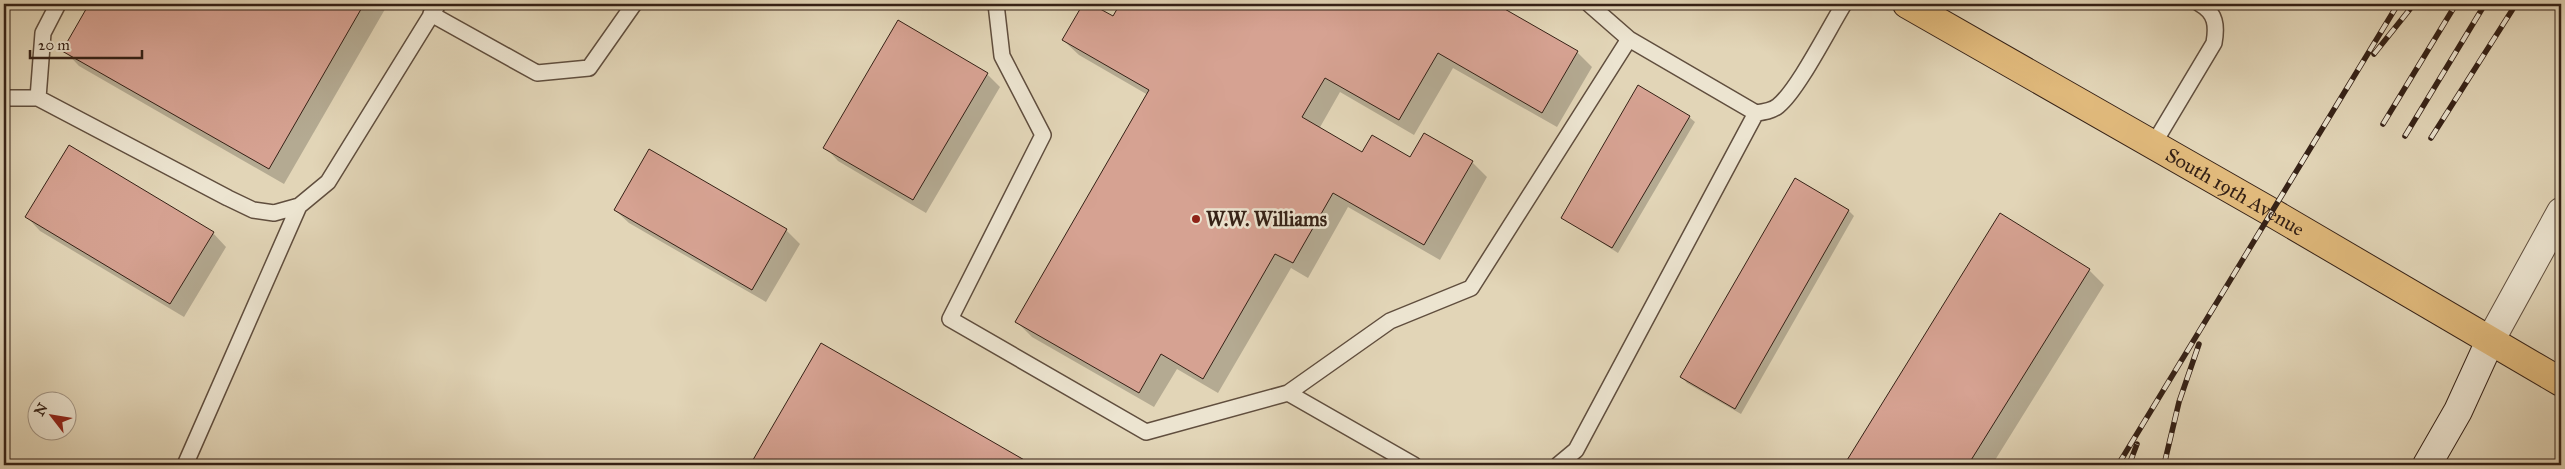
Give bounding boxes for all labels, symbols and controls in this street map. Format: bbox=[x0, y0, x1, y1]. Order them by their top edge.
scale bar bbox=[30, 28, 142, 60]
text: 20 m bbox=[38, 36, 70, 54]
street label: South 19th Avenue bbox=[2161, 142, 2309, 241]
place label: W.W. Williams bbox=[1206, 207, 1328, 231]
marker: W.W. Williams bbox=[1190, 213, 1202, 225]
north arrow bbox=[28, 392, 78, 442]
text: N bbox=[31, 400, 52, 419]

